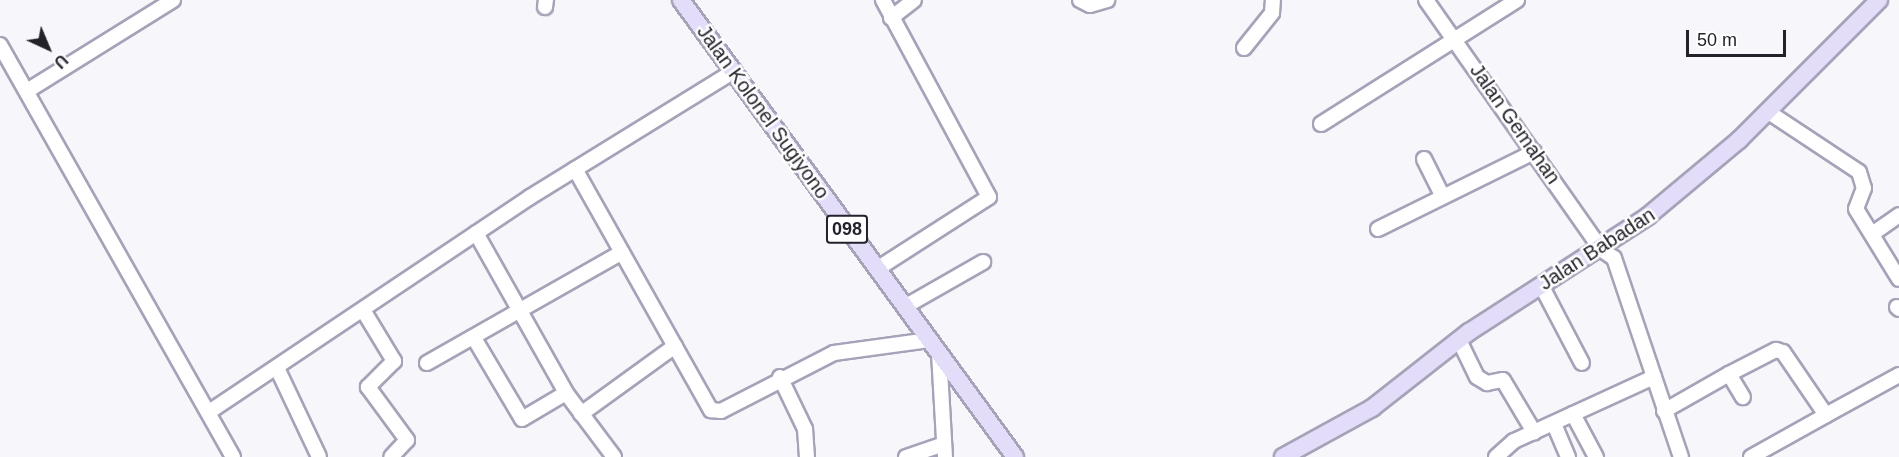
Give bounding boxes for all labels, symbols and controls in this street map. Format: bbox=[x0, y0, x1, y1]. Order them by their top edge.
north arrow bbox=[18, 18, 78, 78]
scale bar bbox=[1689, 18, 1790, 56]
street label: Jalan Kolonel Sugiyono bbox=[692, 20, 834, 204]
text: 50 m bbox=[1697, 30, 1737, 50]
text: U bbox=[51, 51, 71, 71]
street label: Jalan Gemahan bbox=[1465, 59, 1565, 189]
street label: Jalan Babadan bbox=[1535, 203, 1659, 295]
road number: 098 bbox=[824, 214, 870, 244]

